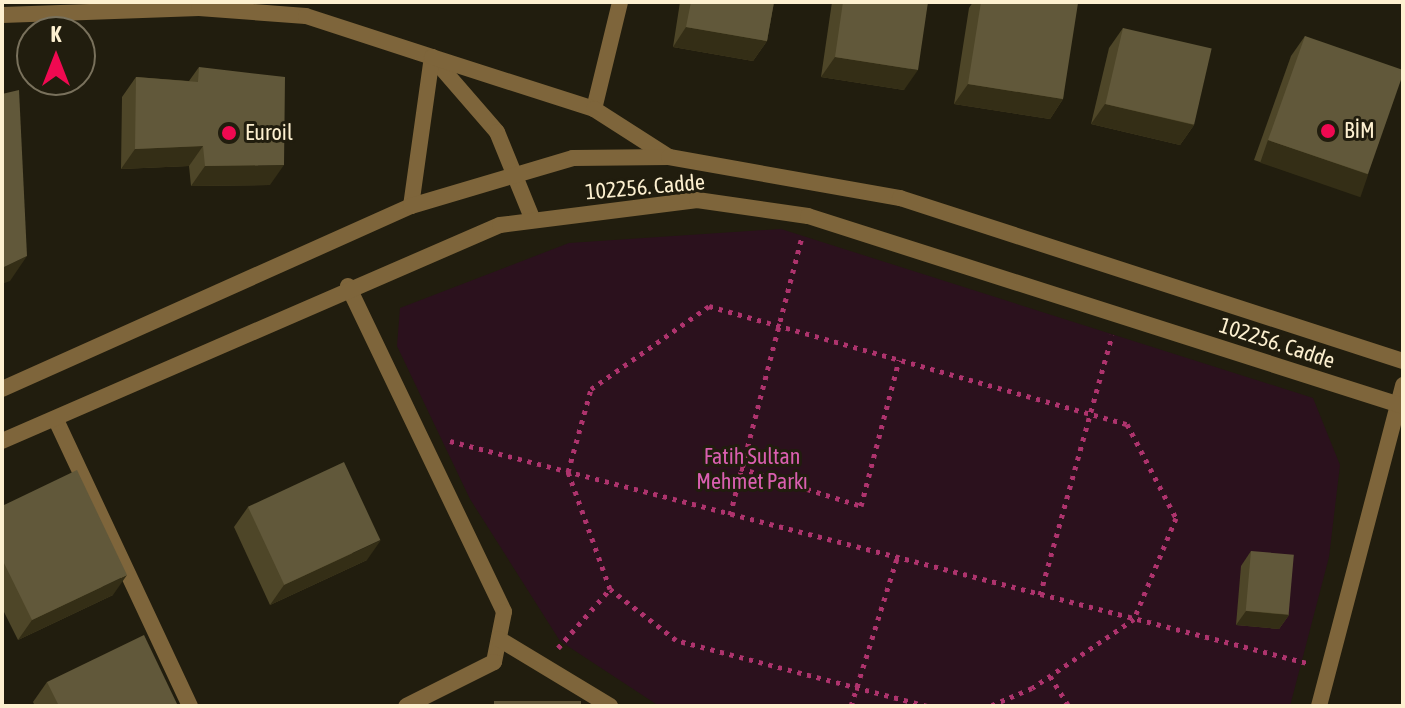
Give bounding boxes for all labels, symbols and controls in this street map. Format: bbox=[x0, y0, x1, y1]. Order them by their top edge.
north arrow bbox=[16, 16, 96, 96]
text: K bbox=[51, 21, 61, 47]
place label: BİM bbox=[1344, 118, 1375, 144]
place label: Euroil bbox=[245, 120, 293, 146]
marker: BİM bbox=[1319, 122, 1337, 140]
marker: Euroil bbox=[220, 124, 238, 142]
street label: 102256. Cadde bbox=[584, 169, 706, 205]
street label: 102256. Cadde bbox=[1216, 312, 1338, 374]
park label: Fatih Sultan Mehmet Parkı bbox=[696, 443, 808, 494]

